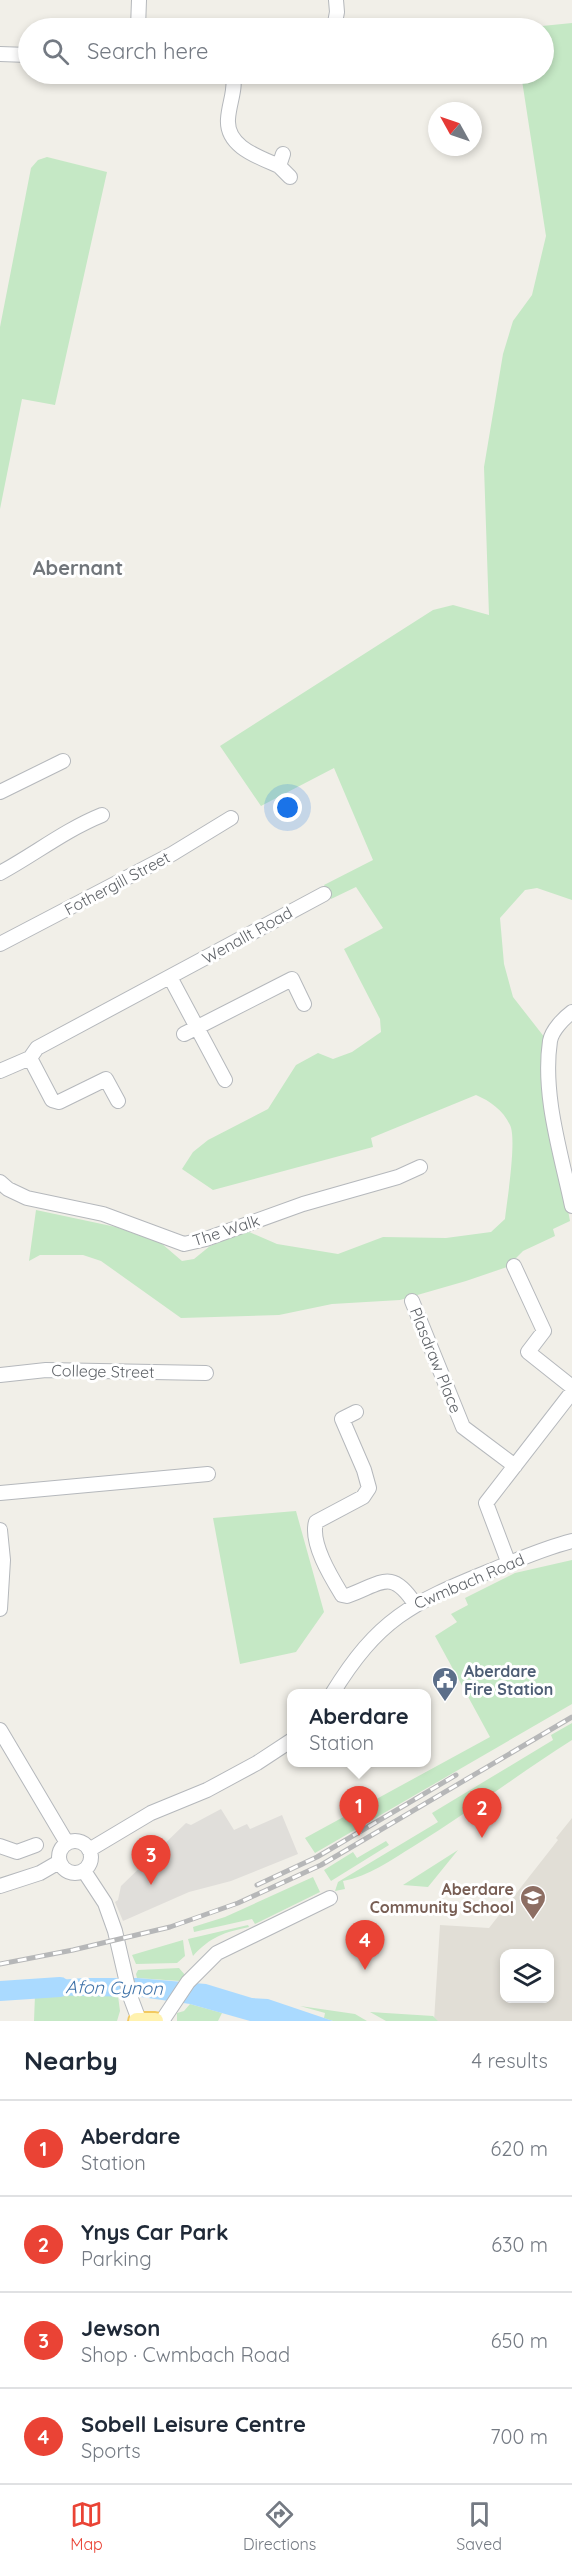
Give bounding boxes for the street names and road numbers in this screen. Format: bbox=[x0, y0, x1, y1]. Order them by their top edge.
street label: Fothergill Street bbox=[61, 847, 173, 919]
street label: Wenallt Road bbox=[198, 902, 296, 968]
street label: The Walk bbox=[190, 1210, 262, 1250]
street label: Plasdraw Place bbox=[406, 1304, 466, 1416]
street label: College Street bbox=[51, 1360, 155, 1382]
street label: Cwmbach Road bbox=[411, 1549, 527, 1613]

